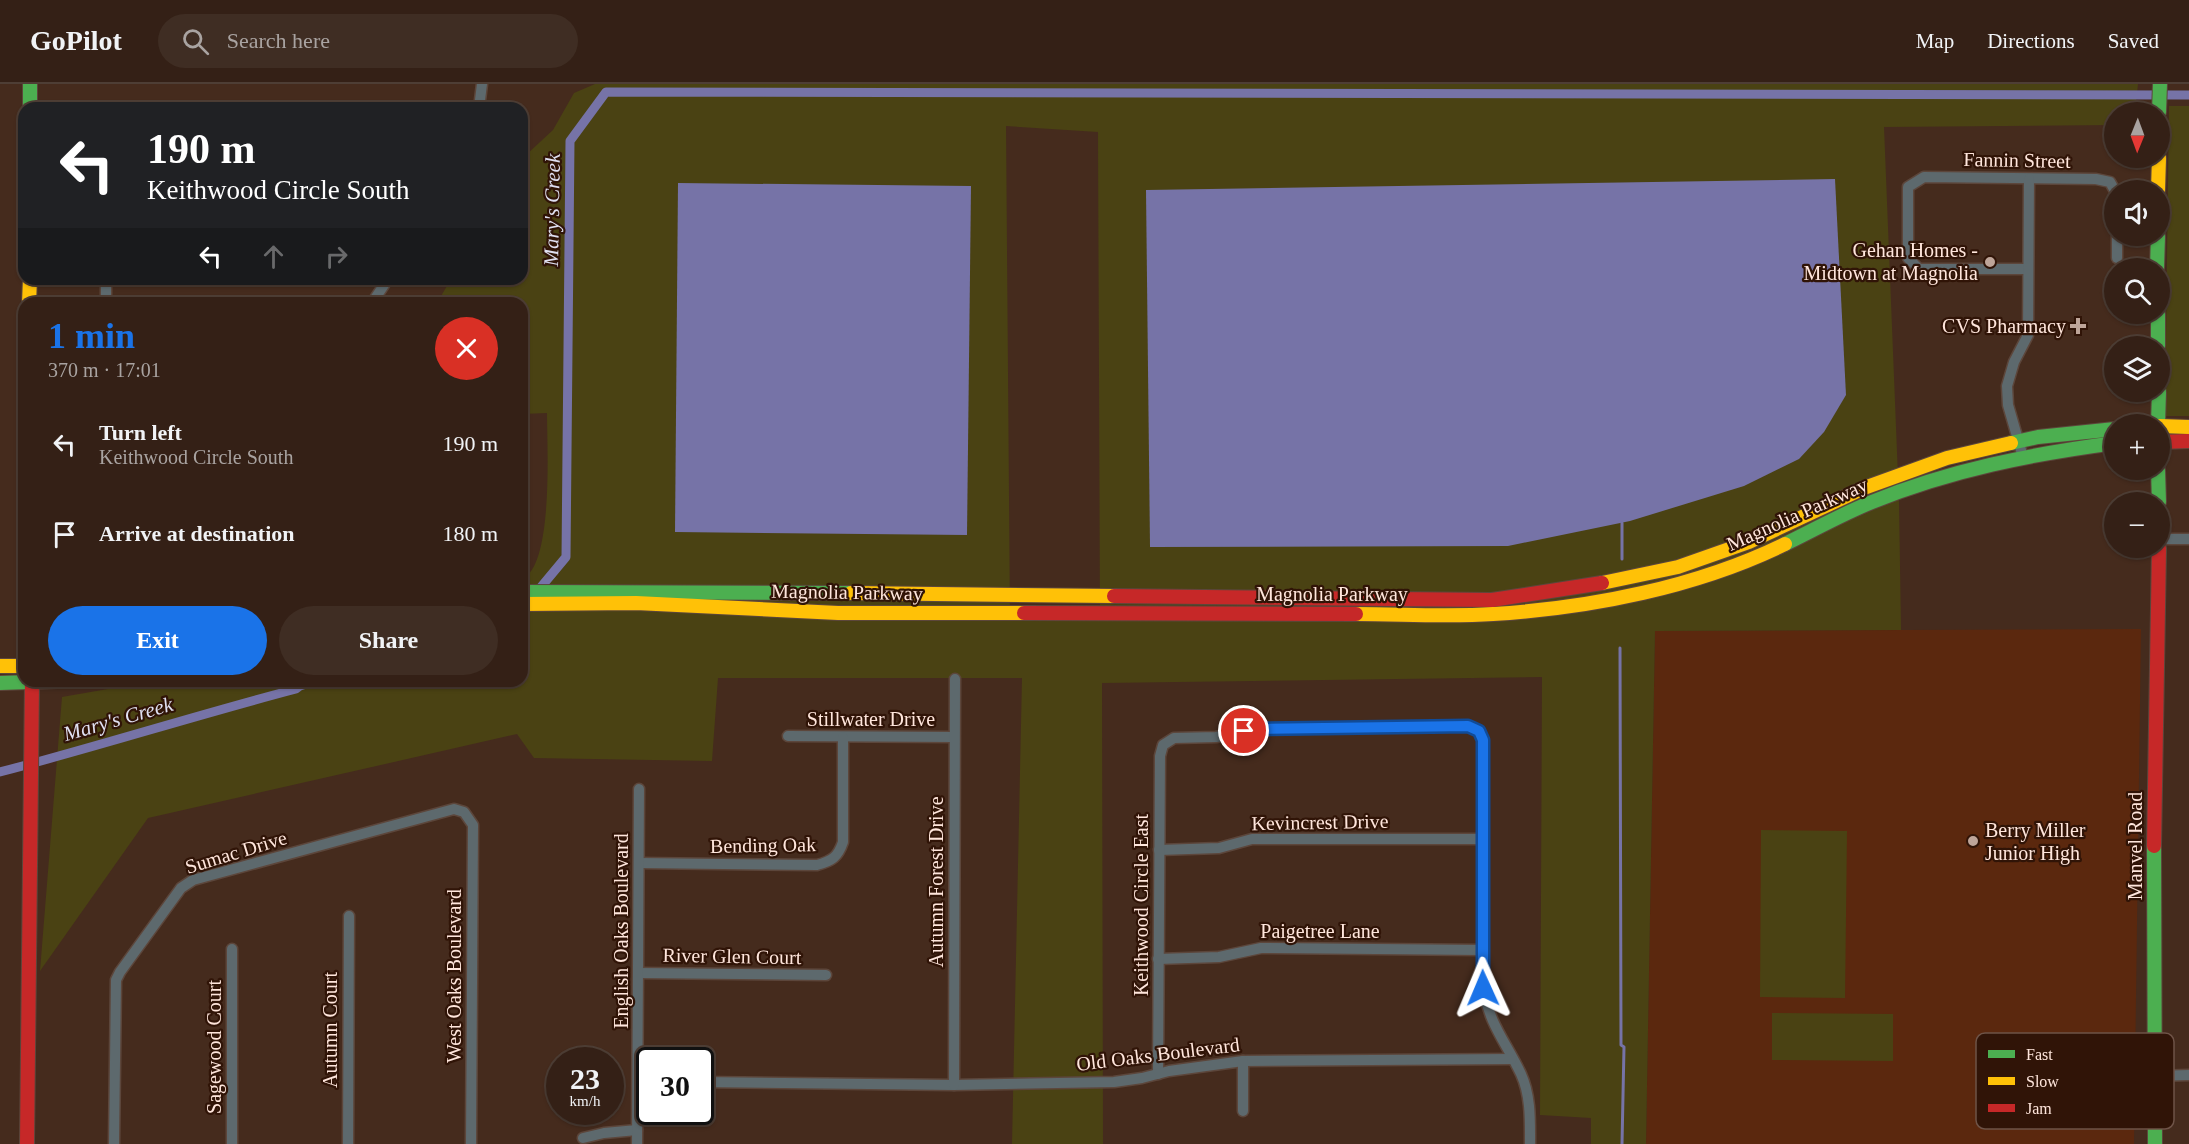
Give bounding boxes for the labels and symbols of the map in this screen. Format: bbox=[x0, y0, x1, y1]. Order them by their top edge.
north arrow bbox=[2104, 102, 2170, 168]
street label: Fannin Street bbox=[1963, 148, 2071, 172]
water label: Mary's Creek bbox=[539, 153, 565, 268]
place label: Gehan Homes - Midtown at Magnolia bbox=[1804, 239, 1978, 285]
marker: Gehan Homes - Midtown at Magnolia bbox=[1983, 255, 1997, 269]
place label: CVS Pharmacy bbox=[1942, 315, 2066, 338]
marker: CVS Pharmacy bbox=[2071, 319, 2085, 333]
street label: Magnolia Parkway bbox=[1723, 473, 1871, 556]
street label: Magnolia Parkway bbox=[771, 580, 923, 605]
street label: Magnolia Parkway bbox=[1256, 583, 1408, 606]
water label: Mary's Creek bbox=[60, 692, 176, 746]
pin bbox=[1218, 705, 1269, 756]
street label: Stillwater Drive bbox=[807, 708, 935, 730]
street label: Manvel Road bbox=[2124, 792, 2146, 900]
street label: Autumn Forest Drive bbox=[925, 796, 947, 968]
street label: Kevincrest Drive bbox=[1251, 810, 1389, 834]
street label: Keithwood Circle East bbox=[1130, 813, 1152, 996]
place label: Berry Miller Junior High bbox=[1985, 819, 2086, 865]
street label: Sumac Drive bbox=[183, 826, 290, 878]
street label: English Oaks Boulevard bbox=[610, 833, 633, 1029]
street label: Bending Oak bbox=[710, 833, 816, 858]
marker: Berry Miller Junior High bbox=[1966, 834, 1980, 848]
street label: West Oaks Boulevard bbox=[443, 889, 465, 1063]
street label: Paigetree Lane bbox=[1260, 920, 1380, 943]
street label: River Glen Court bbox=[662, 944, 802, 968]
position arrow bbox=[1451, 956, 1515, 1020]
street label: Autumn Court bbox=[319, 972, 341, 1088]
street label: Sagewood Court bbox=[203, 980, 226, 1114]
street label: Old Oaks Boulevard bbox=[1075, 1033, 1241, 1075]
legend bbox=[1976, 1033, 2174, 1129]
text: Fast bbox=[2026, 1046, 2053, 1063]
speed limit sign: 30 bbox=[636, 1047, 714, 1125]
text: Slow bbox=[2026, 1073, 2059, 1090]
text: Jam bbox=[2026, 1100, 2052, 1117]

